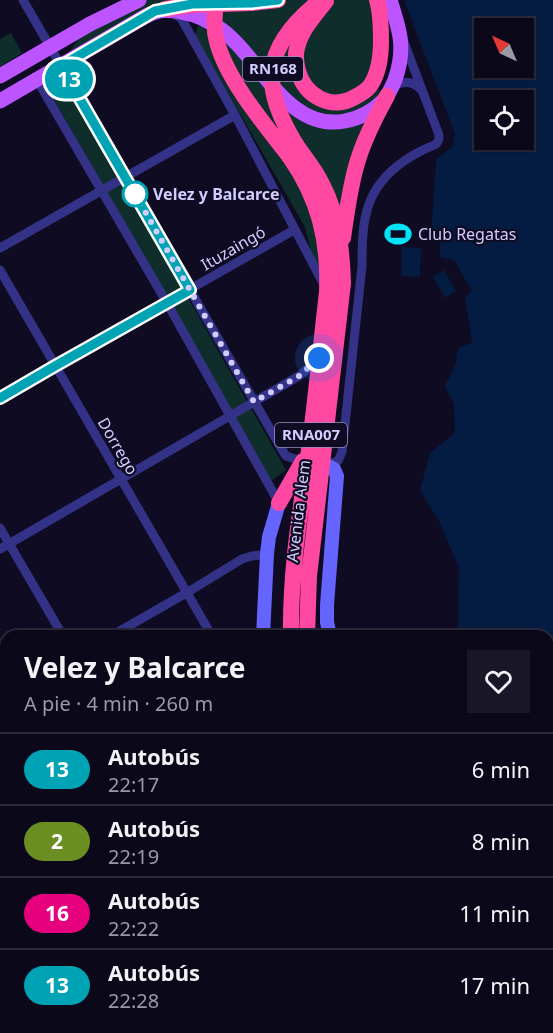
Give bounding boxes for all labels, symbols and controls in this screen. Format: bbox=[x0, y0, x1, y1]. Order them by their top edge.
north arrow bbox=[474, 18, 534, 78]
map controls bbox=[474, 18, 534, 150]
road number: RN168 bbox=[243, 57, 303, 81]
line badge: 13 bbox=[42, 60, 96, 98]
text: 13 bbox=[57, 65, 81, 93]
button: locate bbox=[474, 90, 534, 150]
marker: Velez y Balcarce bbox=[122, 181, 148, 207]
place label: Velez y Balcarce bbox=[153, 183, 280, 205]
sports icon: Club Regatas bbox=[383, 219, 413, 249]
street label: Ituzaingó bbox=[197, 221, 269, 275]
place label: Club Regatas bbox=[418, 223, 516, 245]
your location bbox=[304, 343, 334, 373]
street label: Dorrego bbox=[93, 413, 143, 479]
road number: RNA007 bbox=[275, 423, 347, 447]
street label: Avenida Alem bbox=[281, 459, 315, 563]
text: Velez y Balcarce bbox=[24, 648, 246, 686]
button: heart bbox=[467, 650, 530, 713]
text: A pie · 4 min · 260 m bbox=[24, 690, 213, 717]
text: Autobús bbox=[108, 741, 200, 771]
text: 6 min bbox=[472, 754, 530, 784]
text: 13 bbox=[45, 755, 69, 783]
text: 22:17 bbox=[108, 771, 159, 798]
text: Autobús bbox=[108, 813, 200, 843]
text: 8 min bbox=[472, 826, 530, 856]
text: 2 bbox=[51, 827, 63, 855]
text: 22:19 bbox=[108, 843, 159, 870]
text: Autobús bbox=[108, 885, 200, 915]
text: 11 min bbox=[459, 898, 530, 928]
text: 16 bbox=[45, 899, 69, 927]
text: 22:22 bbox=[108, 915, 159, 942]
text: Autobús bbox=[108, 957, 200, 987]
text: 17 min bbox=[459, 970, 530, 1000]
text: 13 bbox=[45, 971, 69, 999]
text: 22:28 bbox=[108, 987, 159, 1014]

